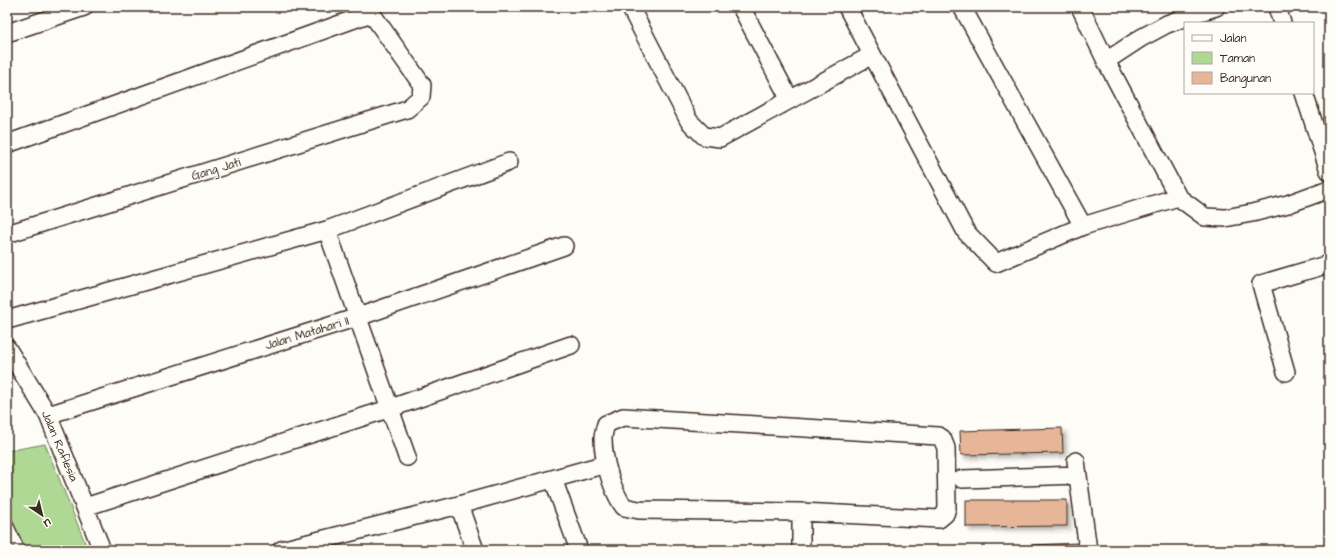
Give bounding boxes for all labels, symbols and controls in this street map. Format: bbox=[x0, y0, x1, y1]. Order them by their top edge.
legend bbox=[1184, 22, 1314, 94]
text: Jalan bbox=[1220, 30, 1246, 47]
text: Taman bbox=[1220, 50, 1255, 67]
text: Bangunan bbox=[1220, 70, 1271, 88]
street label: Gang Jati bbox=[189, 154, 243, 186]
street label: Jalan Matahari II bbox=[263, 313, 351, 354]
street label: Jalan Raflesia bbox=[37, 408, 82, 484]
north arrow bbox=[22, 495, 62, 535]
text: U bbox=[41, 514, 55, 531]

